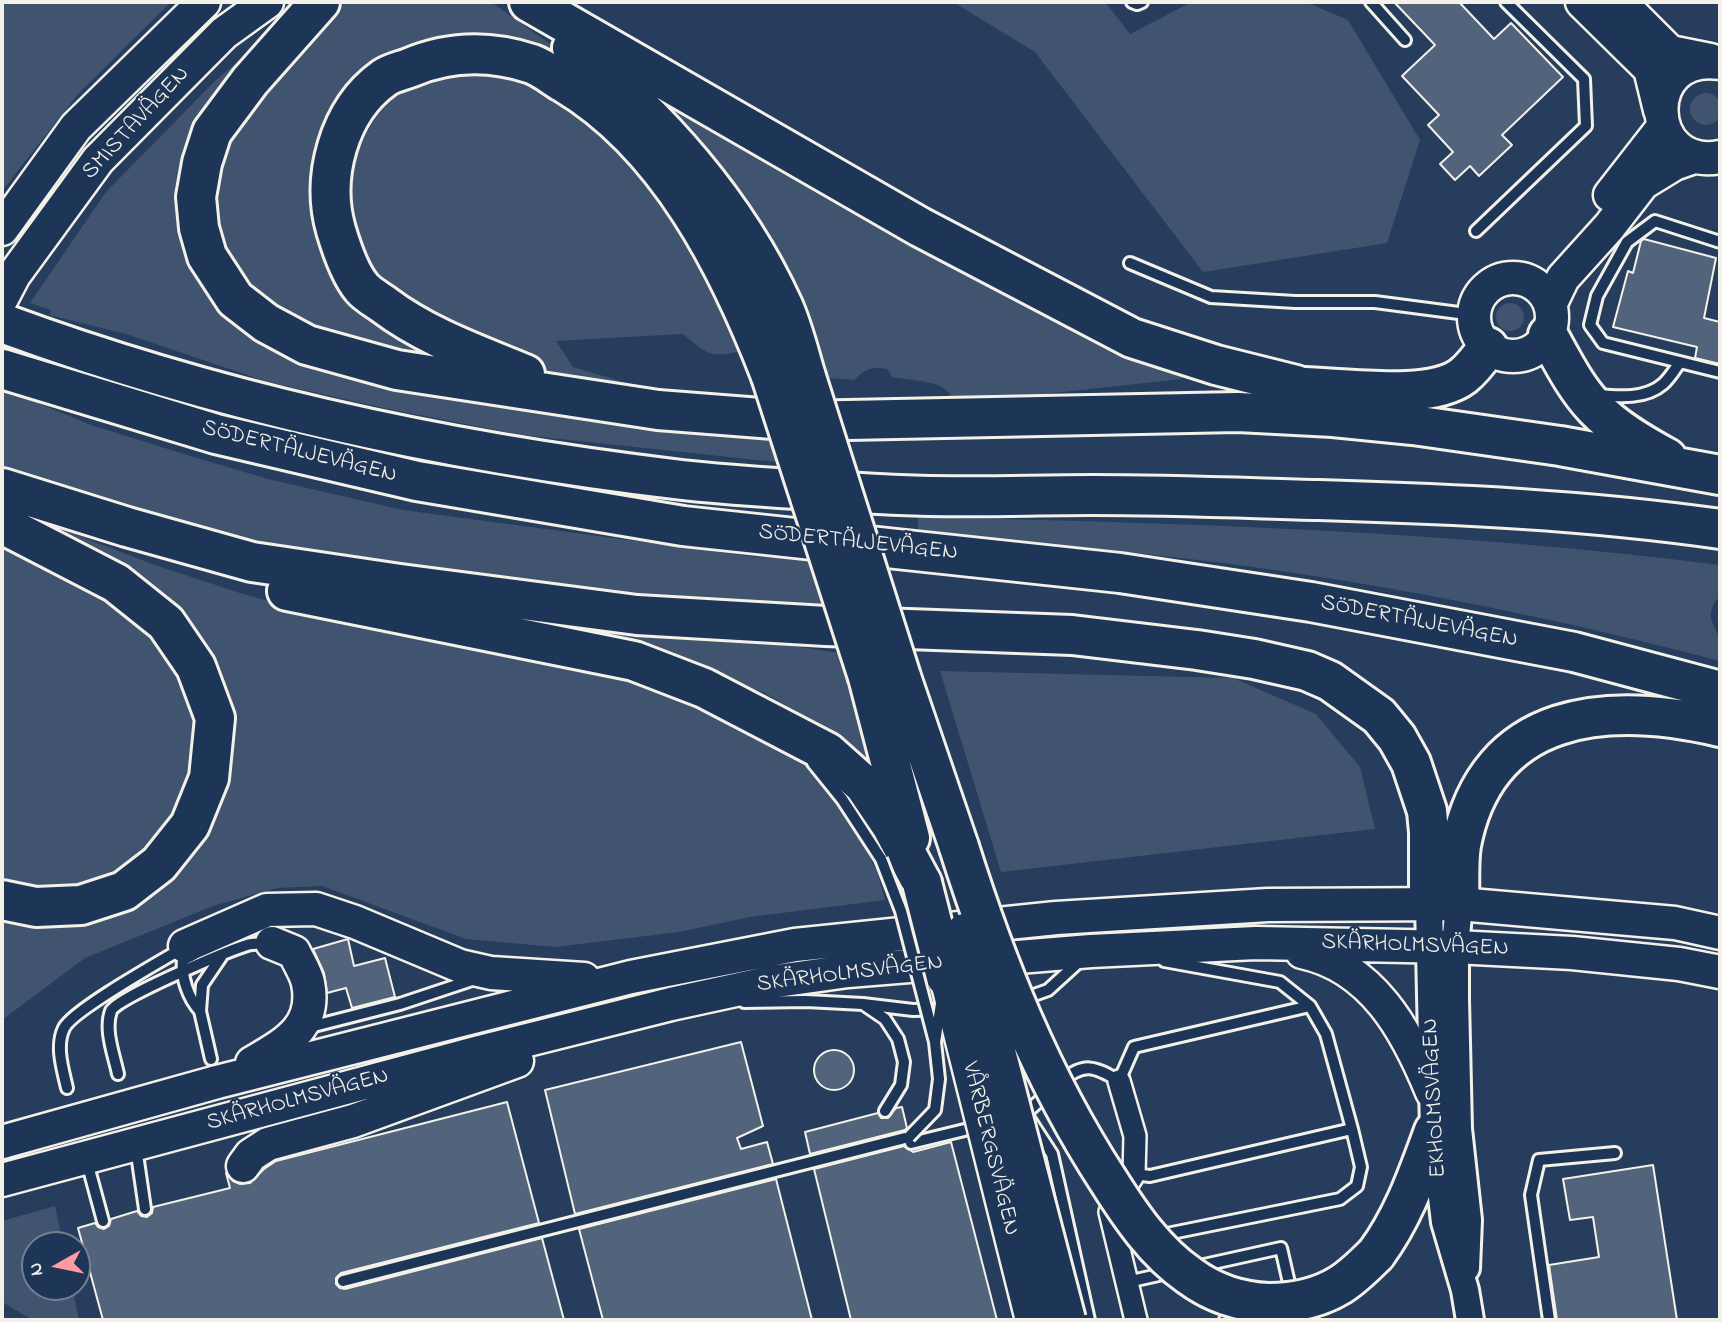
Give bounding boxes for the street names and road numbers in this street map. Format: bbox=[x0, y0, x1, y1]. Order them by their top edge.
street label: SMISTAVÄGEN bbox=[77, 62, 197, 186]
street label: SÖDERTÄLJEVÄGEN bbox=[199, 415, 399, 491]
street label: SÖDERTÄLJEVÄGEN bbox=[757, 520, 959, 568]
street label: SÖDERTÄLJEVÄGEN bbox=[1318, 590, 1520, 656]
street label: SKÄRHOLMSVÄGEN bbox=[1321, 930, 1509, 964]
street label: SKÄRHOLMSVÄGEN bbox=[755, 950, 945, 1000]
street label: EKHOLMSVÄGEN bbox=[1418, 1018, 1454, 1178]
street label: VÅRBERGSVÄGEN bbox=[954, 1059, 1024, 1239]
street label: SKÄRHOLMSVÄGEN bbox=[204, 1063, 392, 1139]

